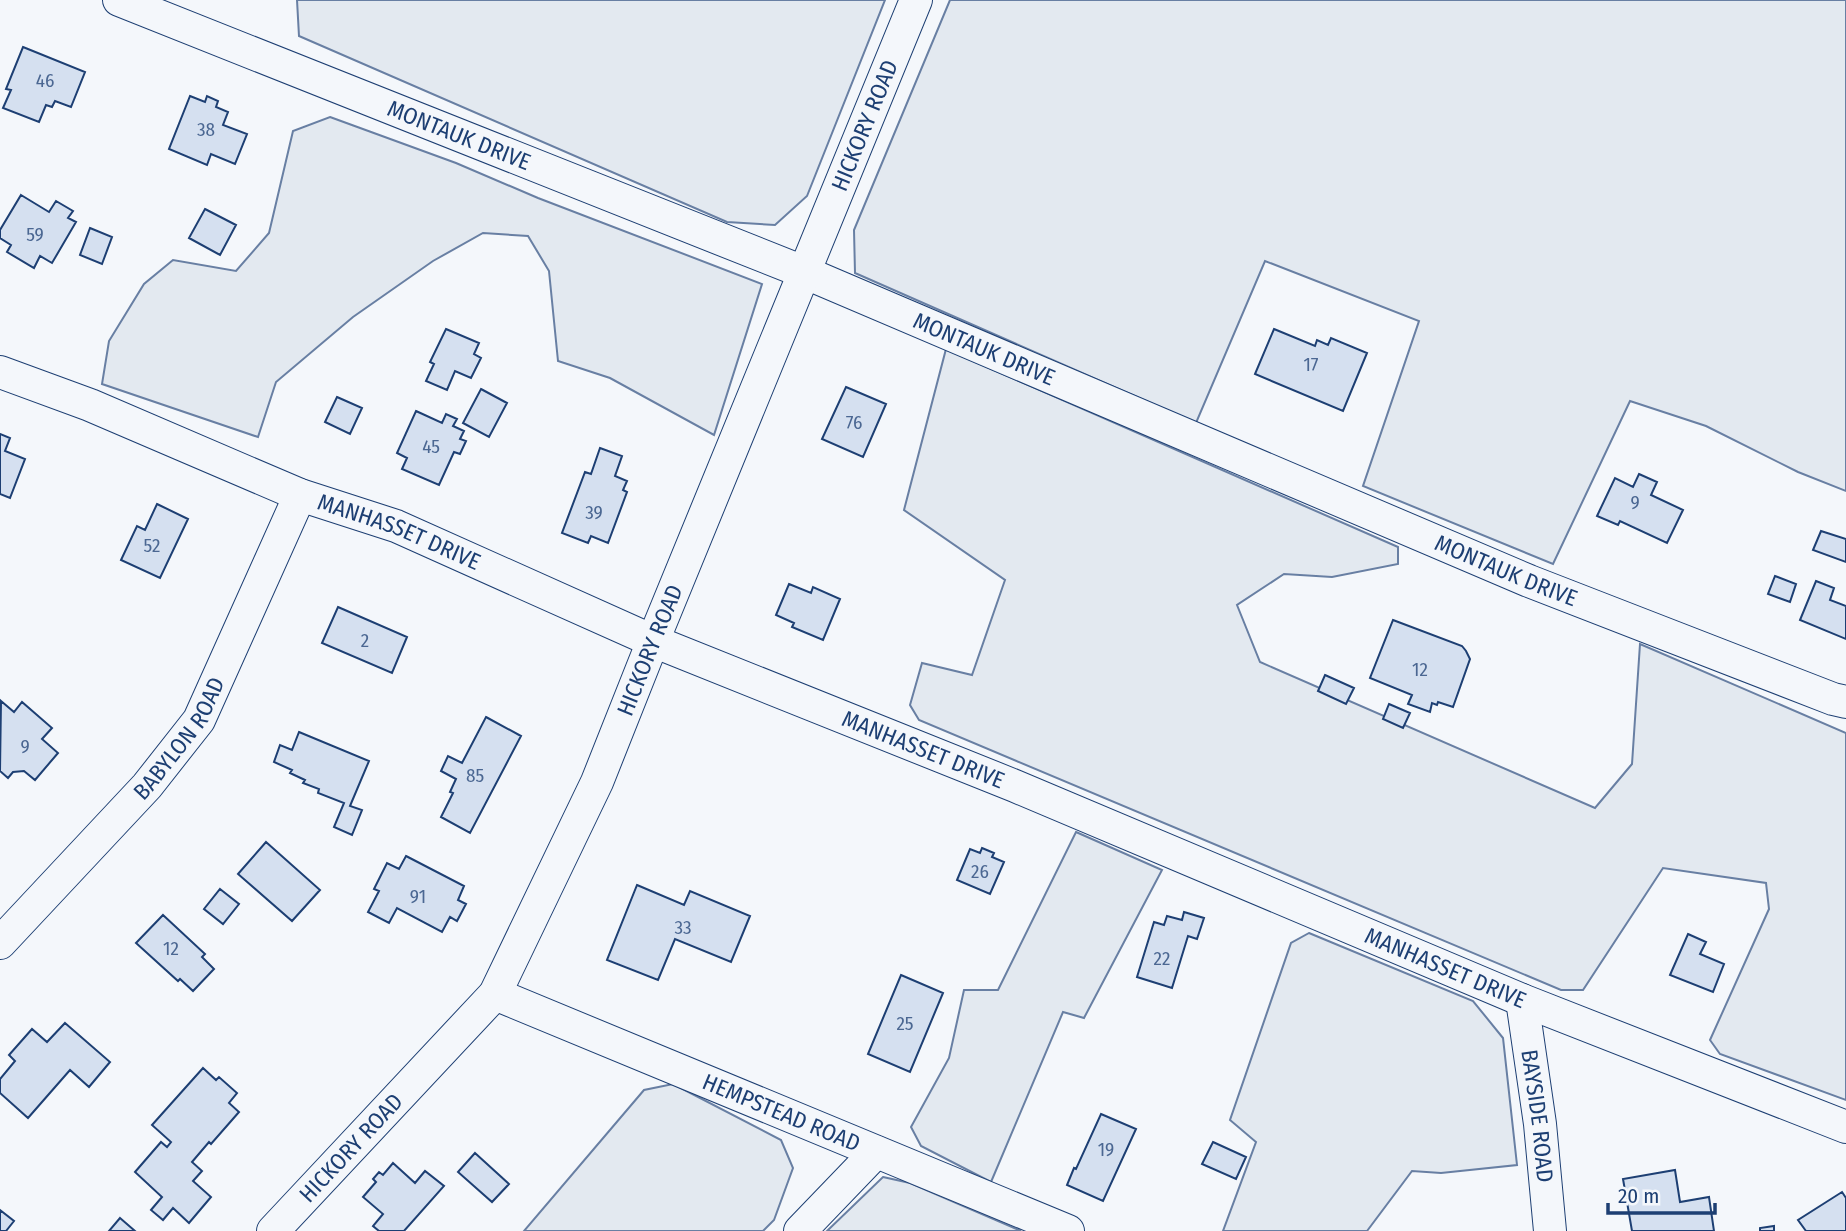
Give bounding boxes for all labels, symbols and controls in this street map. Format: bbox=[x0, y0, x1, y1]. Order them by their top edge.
street label: HICKORY ROAD bbox=[825, 56, 904, 195]
house number: 46 bbox=[36, 69, 54, 92]
street label: MONTAUK DRIVE bbox=[384, 94, 535, 176]
house number: 38 bbox=[197, 118, 215, 141]
house number: 59 bbox=[26, 223, 44, 246]
street label: MONTAUK DRIVE bbox=[909, 306, 1059, 392]
house number: 17 bbox=[1303, 353, 1319, 376]
house number: 76 bbox=[846, 411, 862, 434]
house number: 45 bbox=[422, 435, 440, 458]
street label: MANHASSET DRIVE bbox=[314, 488, 485, 576]
house number: 9 bbox=[1630, 491, 1640, 514]
house number: 39 bbox=[585, 501, 603, 524]
street label: MONTAUK DRIVE bbox=[1431, 529, 1581, 612]
house number: 52 bbox=[144, 534, 160, 557]
street label: HICKORY ROAD bbox=[611, 580, 689, 720]
house number: 2 bbox=[361, 629, 369, 652]
house number: 12 bbox=[1412, 658, 1428, 681]
street label: BABYLON ROAD bbox=[127, 673, 230, 806]
street label: MANHASSET DRIVE bbox=[838, 704, 1009, 794]
house number: 9 bbox=[20, 735, 30, 758]
house number: 85 bbox=[466, 764, 484, 787]
house number: 26 bbox=[971, 860, 989, 883]
house number: 91 bbox=[410, 885, 426, 908]
house number: 33 bbox=[674, 916, 692, 939]
street label: MANHASSET DRIVE bbox=[1361, 921, 1530, 1014]
house number: 12 bbox=[163, 937, 179, 960]
house number: 22 bbox=[1154, 947, 1170, 970]
house number: 25 bbox=[896, 1012, 914, 1035]
street label: BAYSIDE ROAD bbox=[1515, 1048, 1559, 1184]
street label: HEMPSTEAD ROAD bbox=[698, 1067, 864, 1158]
street label: HICKORY ROAD bbox=[293, 1088, 409, 1208]
house number: 19 bbox=[1098, 1138, 1114, 1161]
scale bar bbox=[1608, 1172, 1715, 1216]
text: 20 m bbox=[1618, 1183, 1659, 1209]

